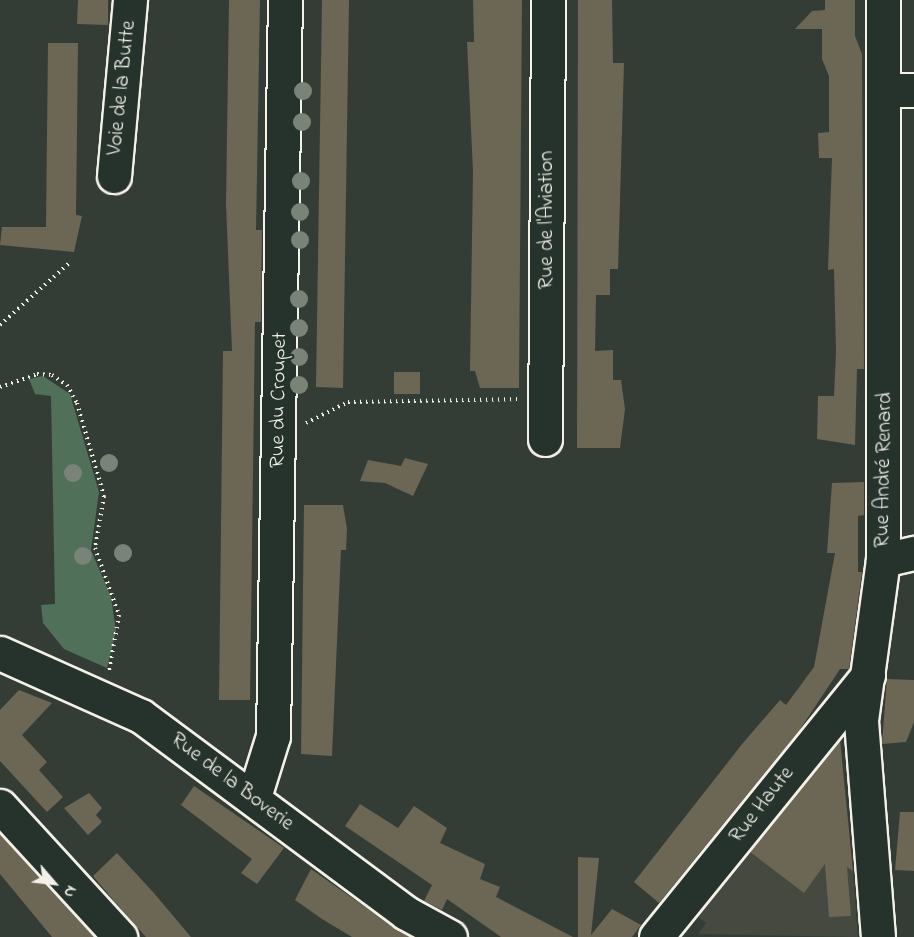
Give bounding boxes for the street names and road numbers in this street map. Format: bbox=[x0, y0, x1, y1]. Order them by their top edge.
street label: Voie de la Butte bbox=[102, 19, 142, 157]
street label: Rue de l'Aviation bbox=[534, 151, 560, 289]
street label: Rue du Croupet bbox=[265, 332, 293, 468]
street label: Rue André Renard bbox=[870, 392, 898, 548]
street label: Rue de la Boverie bbox=[165, 727, 299, 837]
street label: Rue Haute bbox=[724, 762, 800, 848]

